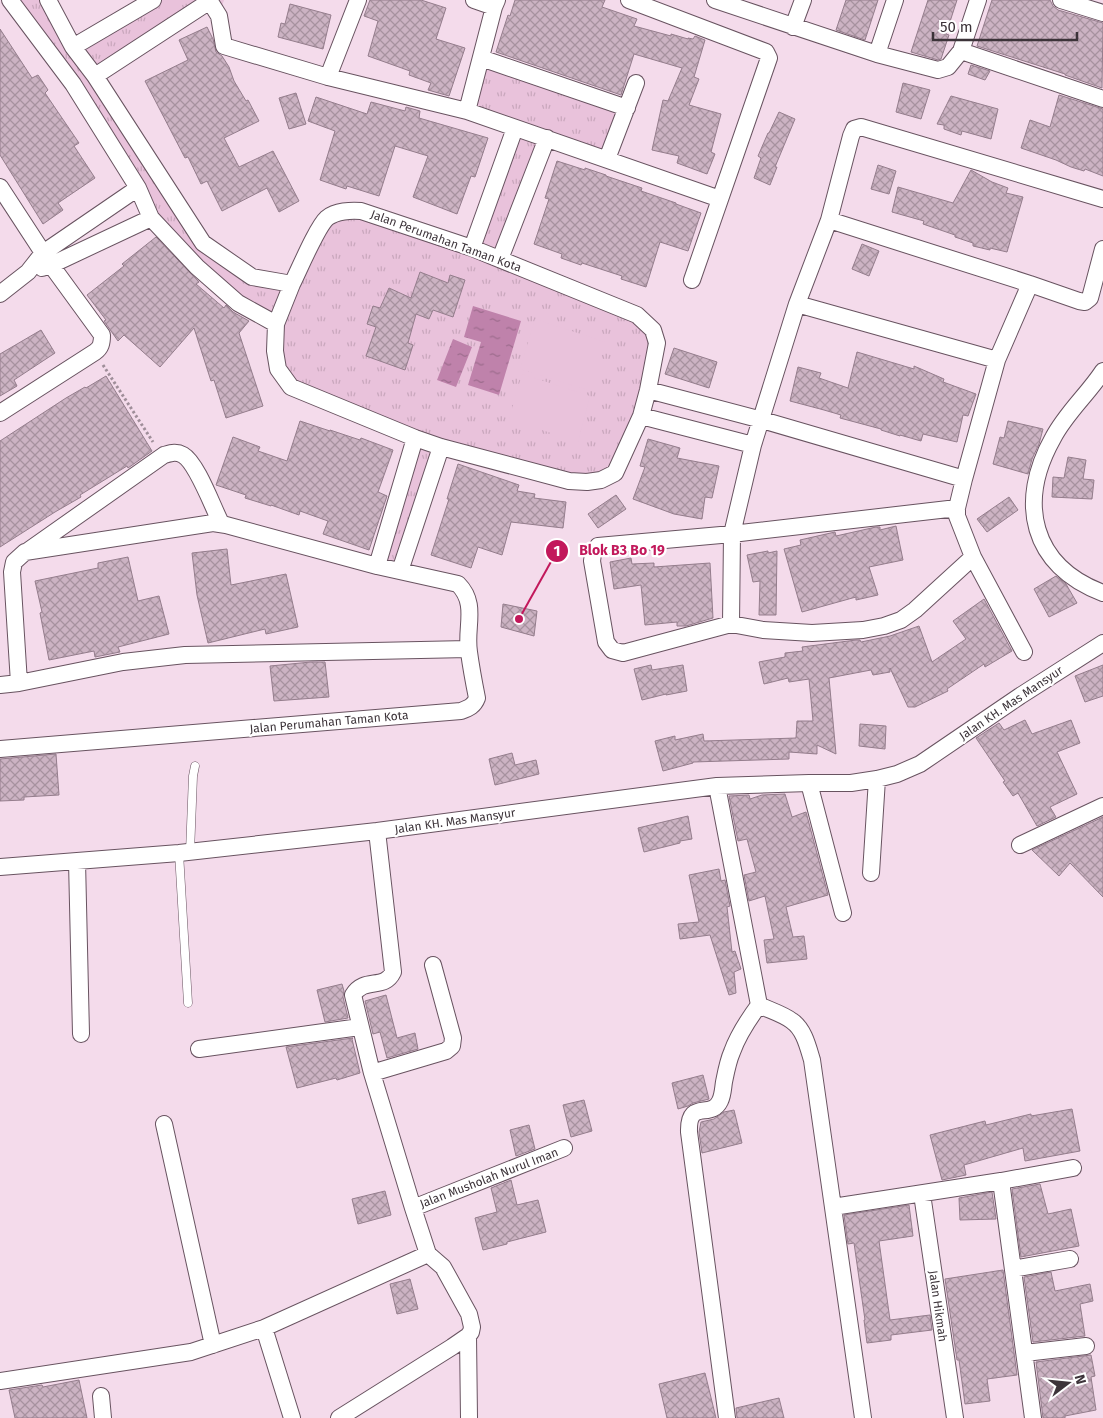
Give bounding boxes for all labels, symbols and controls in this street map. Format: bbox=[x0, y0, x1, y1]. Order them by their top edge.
scale bar bbox=[933, 10, 1077, 42]
text: 50 m bbox=[940, 18, 973, 36]
street label: Jalan Perumahan Taman Kota bbox=[369, 207, 523, 275]
callout: Blok B3 Bo 19 bbox=[544, 536, 675, 565]
text: 1 bbox=[554, 542, 560, 560]
text: Blok B3 Bo 19 bbox=[579, 542, 665, 559]
street label: Jalan KH. Mas Mansyur bbox=[957, 663, 1066, 743]
street label: Jalan Perumahan Taman Kota bbox=[249, 708, 409, 736]
street label: Jalan KH. Mas Mansyur bbox=[394, 806, 517, 836]
street label: Jalan Musholah Nurul Iman bbox=[418, 1145, 560, 1211]
street label: Jalan Hikmah bbox=[926, 1269, 950, 1343]
north arrow bbox=[1043, 1358, 1093, 1408]
text: N bbox=[1071, 1373, 1089, 1386]

